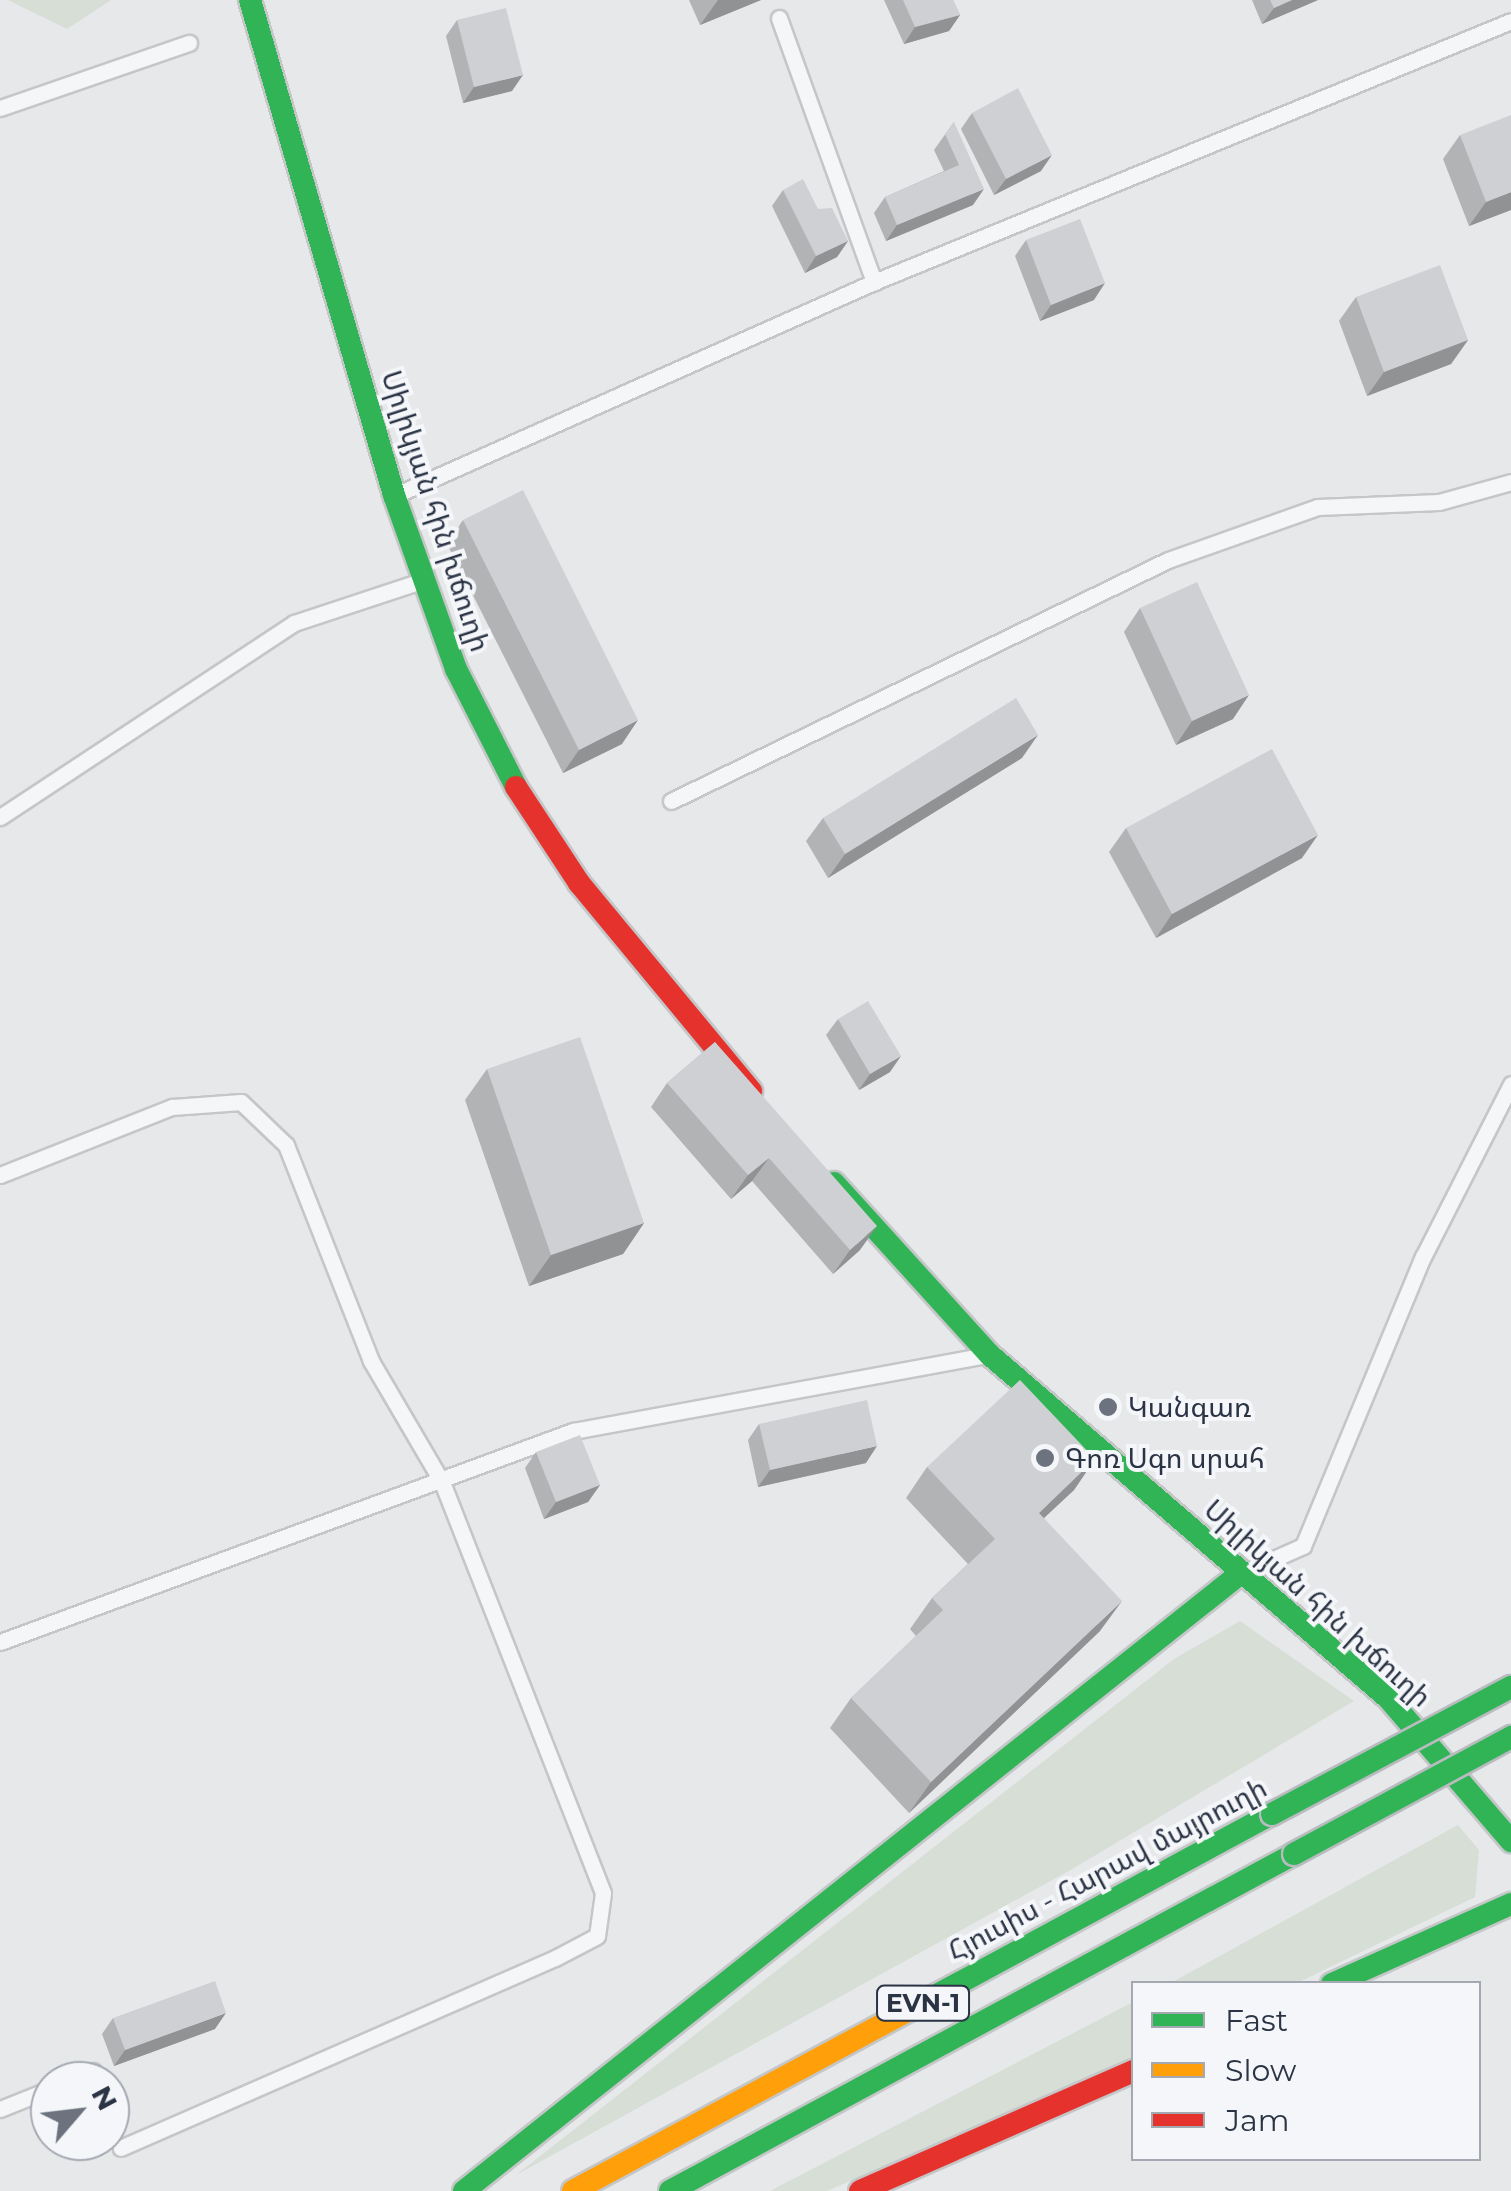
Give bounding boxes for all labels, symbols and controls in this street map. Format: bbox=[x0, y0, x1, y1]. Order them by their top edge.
street label: Սիլիկյան հին խճուղի bbox=[375, 366, 497, 656]
place label: Կանգառ bbox=[1128, 1390, 1251, 1424]
marker: Կանգառ bbox=[1097, 1396, 1119, 1418]
place label: Գոռ Սգո սրահ bbox=[1065, 1441, 1265, 1475]
marker: Գոռ Սգո սրահ bbox=[1034, 1447, 1056, 1469]
street label: Սիլիկյան հին խճուղի bbox=[1198, 1492, 1438, 1714]
street label: Հյուսիս - Հարավ մայրուղի bbox=[942, 1771, 1272, 1967]
legend bbox=[1131, 1981, 1481, 2161]
road number: EVN-1 bbox=[876, 1983, 970, 2023]
text: Fast bbox=[1225, 2002, 1288, 2039]
text: Slow bbox=[1225, 2052, 1296, 2089]
north arrow bbox=[30, 2061, 130, 2161]
text: N bbox=[84, 2080, 125, 2116]
text: Jam bbox=[1225, 2102, 1290, 2139]

